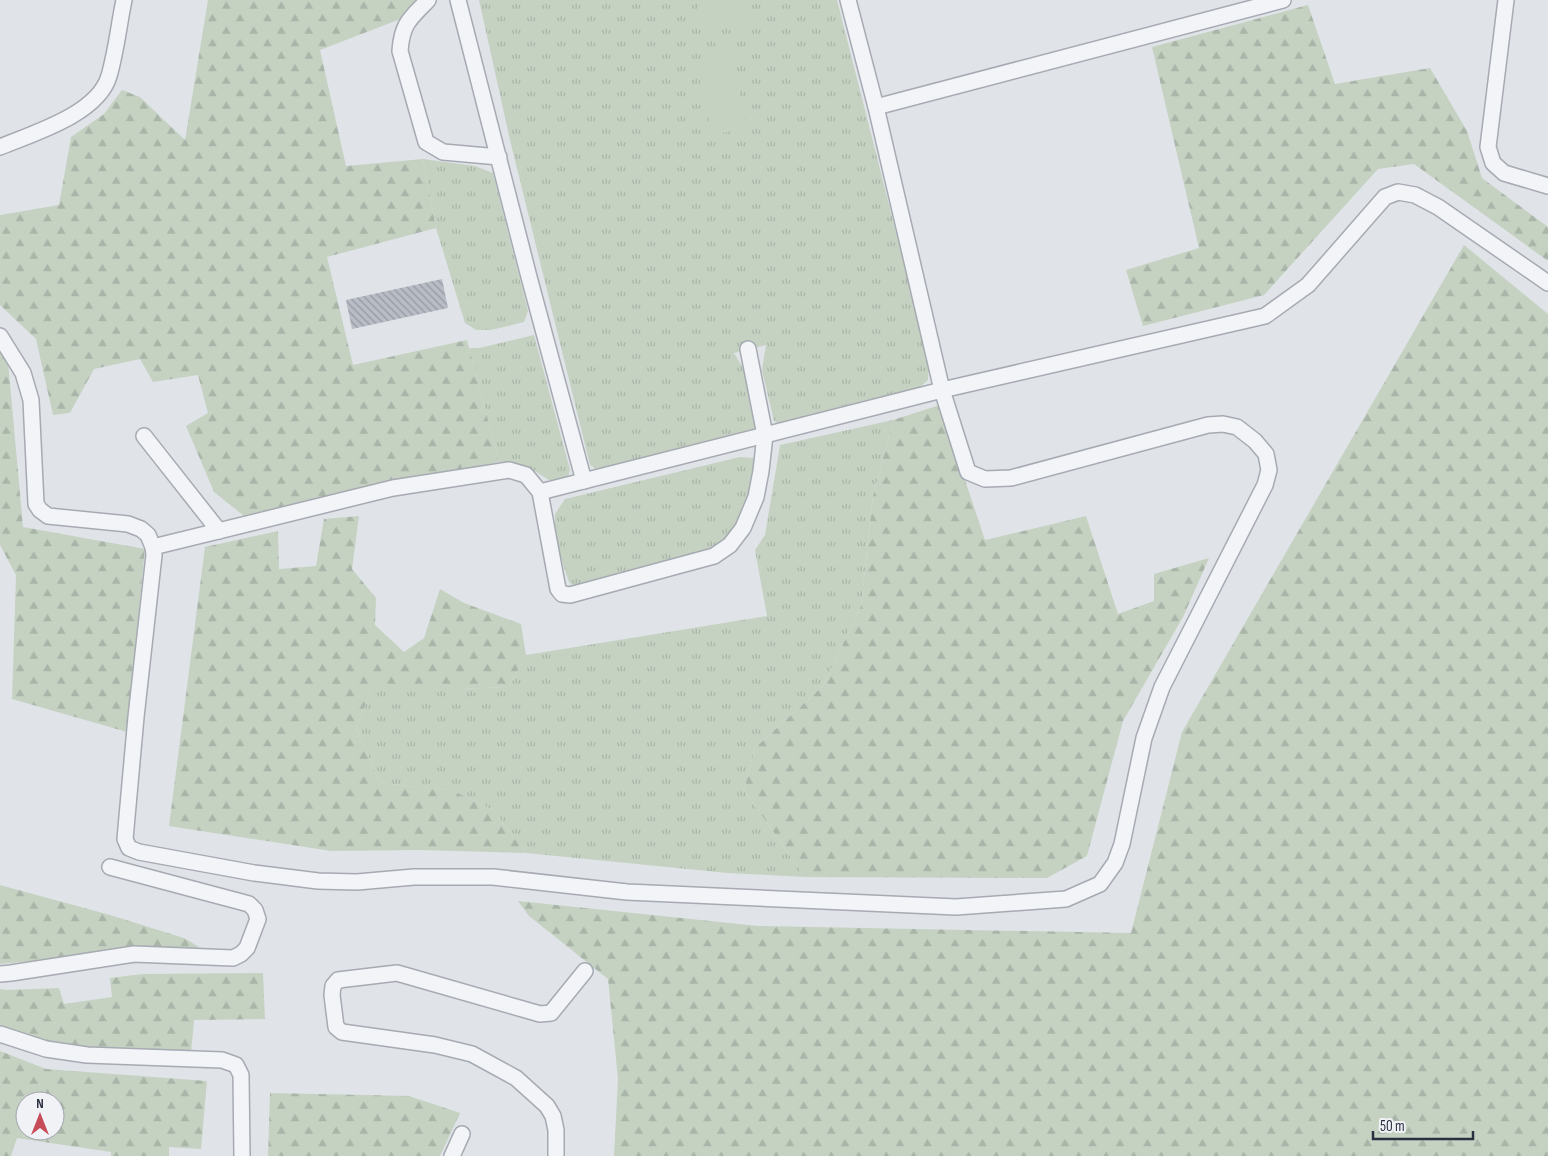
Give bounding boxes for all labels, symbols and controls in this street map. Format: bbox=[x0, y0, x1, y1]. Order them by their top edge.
north arrow bbox=[15, 1091, 65, 1141]
text: N bbox=[36, 1095, 44, 1112]
scale bar bbox=[1373, 1108, 1473, 1140]
text: 50 m bbox=[1380, 1117, 1405, 1136]

